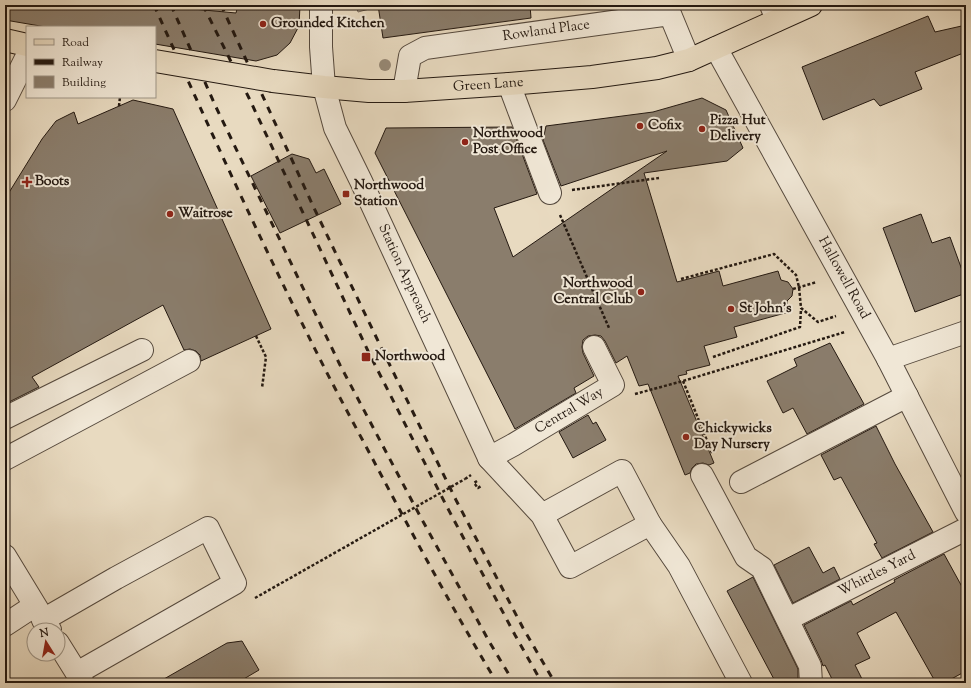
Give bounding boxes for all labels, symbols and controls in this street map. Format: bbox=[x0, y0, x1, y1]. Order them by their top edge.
place label: Grounded Kitchen bbox=[271, 14, 385, 34]
street label: Rowland Place bbox=[502, 15, 591, 47]
marker: Grounded Kitchen bbox=[258, 19, 268, 29]
legend bbox=[26, 26, 156, 98]
text: Road bbox=[62, 34, 89, 52]
text: Railway bbox=[62, 54, 103, 72]
street label: Green Lane bbox=[452, 73, 524, 98]
text: Building bbox=[62, 74, 106, 92]
place label: Pizza Hut Delivery bbox=[710, 111, 766, 147]
place label: Cofix bbox=[648, 116, 682, 136]
marker: Cofix bbox=[635, 121, 645, 131]
place label: Northwood Post Office bbox=[473, 124, 543, 160]
marker: Pizza Hut Delivery bbox=[697, 124, 707, 134]
marker: Northwood Post Office bbox=[460, 137, 470, 147]
place label: Boots bbox=[35, 172, 70, 192]
place label: Northwood Station bbox=[354, 176, 424, 212]
marker: Boots bbox=[22, 177, 32, 187]
marker: Northwood Station bbox=[341, 189, 351, 199]
place label: Waitrose bbox=[178, 204, 233, 224]
marker: Waitrose bbox=[165, 209, 175, 219]
street label: Station Approach bbox=[372, 221, 436, 327]
street label: Hallowell Road bbox=[812, 233, 874, 323]
place label: Northwood Central Club bbox=[553, 274, 633, 310]
marker: Northwood Central Club bbox=[636, 287, 646, 297]
place label: St John's bbox=[739, 299, 792, 319]
marker: St John's bbox=[726, 304, 736, 314]
place label: Northwood bbox=[375, 347, 445, 367]
marker: Northwood bbox=[360, 351, 372, 363]
street label: Central Way bbox=[531, 383, 608, 440]
place label: Chickywicks Day Nursery bbox=[694, 419, 772, 455]
marker: Chickywicks Day Nursery bbox=[681, 432, 691, 442]
street label: Whittles Yard bbox=[835, 546, 920, 602]
north arrow bbox=[26, 622, 66, 662]
text: N bbox=[37, 624, 50, 642]

